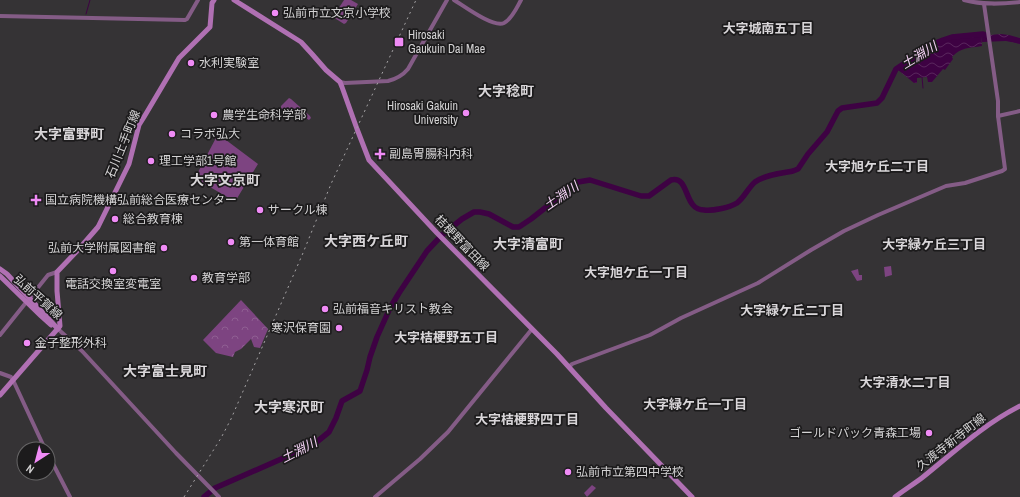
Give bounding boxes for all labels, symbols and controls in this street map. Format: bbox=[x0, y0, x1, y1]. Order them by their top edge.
place label: 弘前市立文京小学校 bbox=[283, 5, 391, 21]
marker: 弘前市立文京小学校 bbox=[270, 8, 280, 18]
district label: 大字城南五丁目 bbox=[722, 20, 814, 37]
place label: Hirosaki Gaukuin Dai Mae bbox=[408, 27, 485, 57]
marker: Hirosaki Gaukuin Dai Mae bbox=[393, 36, 405, 48]
water label: 土淵川 bbox=[898, 37, 942, 72]
place label: 水利実験室 bbox=[199, 55, 259, 71]
marker: 水利実験室 bbox=[186, 58, 196, 68]
district label: 大字稔町 bbox=[478, 82, 534, 100]
place label: Hirosaki Gakuin University bbox=[387, 98, 458, 128]
place label: 農学生命科学部 bbox=[222, 107, 306, 123]
street label: 石川土手町線 bbox=[102, 108, 144, 180]
marker: Hirosaki Gakuin University bbox=[461, 108, 471, 118]
marker: 農学生命科学部 bbox=[209, 110, 219, 120]
district label: 大字富野町 bbox=[34, 125, 104, 143]
place label: コラボ弘大 bbox=[180, 126, 240, 142]
marker: コラボ弘大 bbox=[167, 129, 177, 139]
place label: 副島胃腸科内科 bbox=[389, 146, 473, 162]
marker: 副島胃腸科内科 bbox=[374, 148, 386, 160]
place label: 理工学部1号館 bbox=[159, 153, 236, 169]
marker: 理工学部1号館 bbox=[146, 156, 156, 166]
district label: 大字旭ケ丘二丁目 bbox=[825, 158, 929, 175]
district label: 大字文京町 bbox=[190, 171, 260, 189]
water label: 土淵川 bbox=[540, 177, 583, 214]
place label: 国立病院機構弘前総合医療センター bbox=[45, 192, 237, 208]
marker: 国立病院機構弘前総合医療センター bbox=[30, 194, 42, 206]
place label: サークル棟 bbox=[268, 202, 328, 218]
marker: サークル棟 bbox=[255, 205, 265, 215]
place label: 総合教育棟 bbox=[123, 211, 183, 227]
street label: 桔梗野富田線 bbox=[431, 212, 493, 274]
marker: 総合教育棟 bbox=[110, 214, 120, 224]
district label: 大字西ケ丘町 bbox=[324, 232, 408, 250]
place label: 第一体育館 bbox=[239, 234, 299, 250]
district label: 大字清富町 bbox=[493, 235, 563, 253]
district label: 大字緑ケ丘三丁目 bbox=[882, 236, 986, 253]
marker: 第一体育館 bbox=[226, 237, 236, 247]
place label: 弘前大学附属図書館 bbox=[48, 240, 156, 256]
marker: 弘前大学附属図書館 bbox=[159, 243, 169, 253]
district label: 大字旭ケ丘一丁目 bbox=[584, 264, 688, 281]
marker: 電話交換室変電室 bbox=[108, 266, 118, 276]
place label: 教育学部 bbox=[202, 270, 250, 286]
street label: 弘前平賀線 bbox=[10, 271, 66, 323]
marker: 教育学部 bbox=[189, 273, 199, 283]
place label: 電話交換室変電室 bbox=[65, 276, 161, 292]
place label: 弘前福音キリスト教会 bbox=[333, 301, 453, 317]
district label: 大字緑ケ丘二丁目 bbox=[740, 302, 844, 319]
marker: 弘前福音キリスト教会 bbox=[320, 304, 330, 314]
place label: 寒沢保育園 bbox=[271, 320, 331, 336]
marker: 寒沢保育園 bbox=[334, 323, 344, 333]
district label: 大字桔梗野五丁目 bbox=[394, 329, 498, 346]
place label: 金子整形外科 bbox=[35, 335, 107, 351]
marker: 金子整形外科 bbox=[22, 338, 32, 348]
district label: 大字富士見町 bbox=[123, 362, 207, 380]
district label: 大字清水二丁目 bbox=[859, 374, 951, 391]
district label: 大字緑ケ丘一丁目 bbox=[643, 396, 747, 413]
district label: 大字寒沢町 bbox=[254, 398, 324, 416]
street label: 久渡寺新寺町線 bbox=[913, 410, 989, 474]
district label: 大字桔梗野四丁目 bbox=[475, 411, 579, 428]
place label: ゴールドパック青森工場 bbox=[789, 425, 921, 441]
marker: ゴールドパック青森工場 bbox=[924, 428, 934, 438]
water label: 土淵川 bbox=[278, 433, 322, 466]
north arrow bbox=[16, 441, 56, 481]
text: N bbox=[23, 462, 37, 477]
place label: 弘前市立第四中学校 bbox=[576, 464, 684, 480]
marker: 弘前市立第四中学校 bbox=[563, 467, 573, 477]

